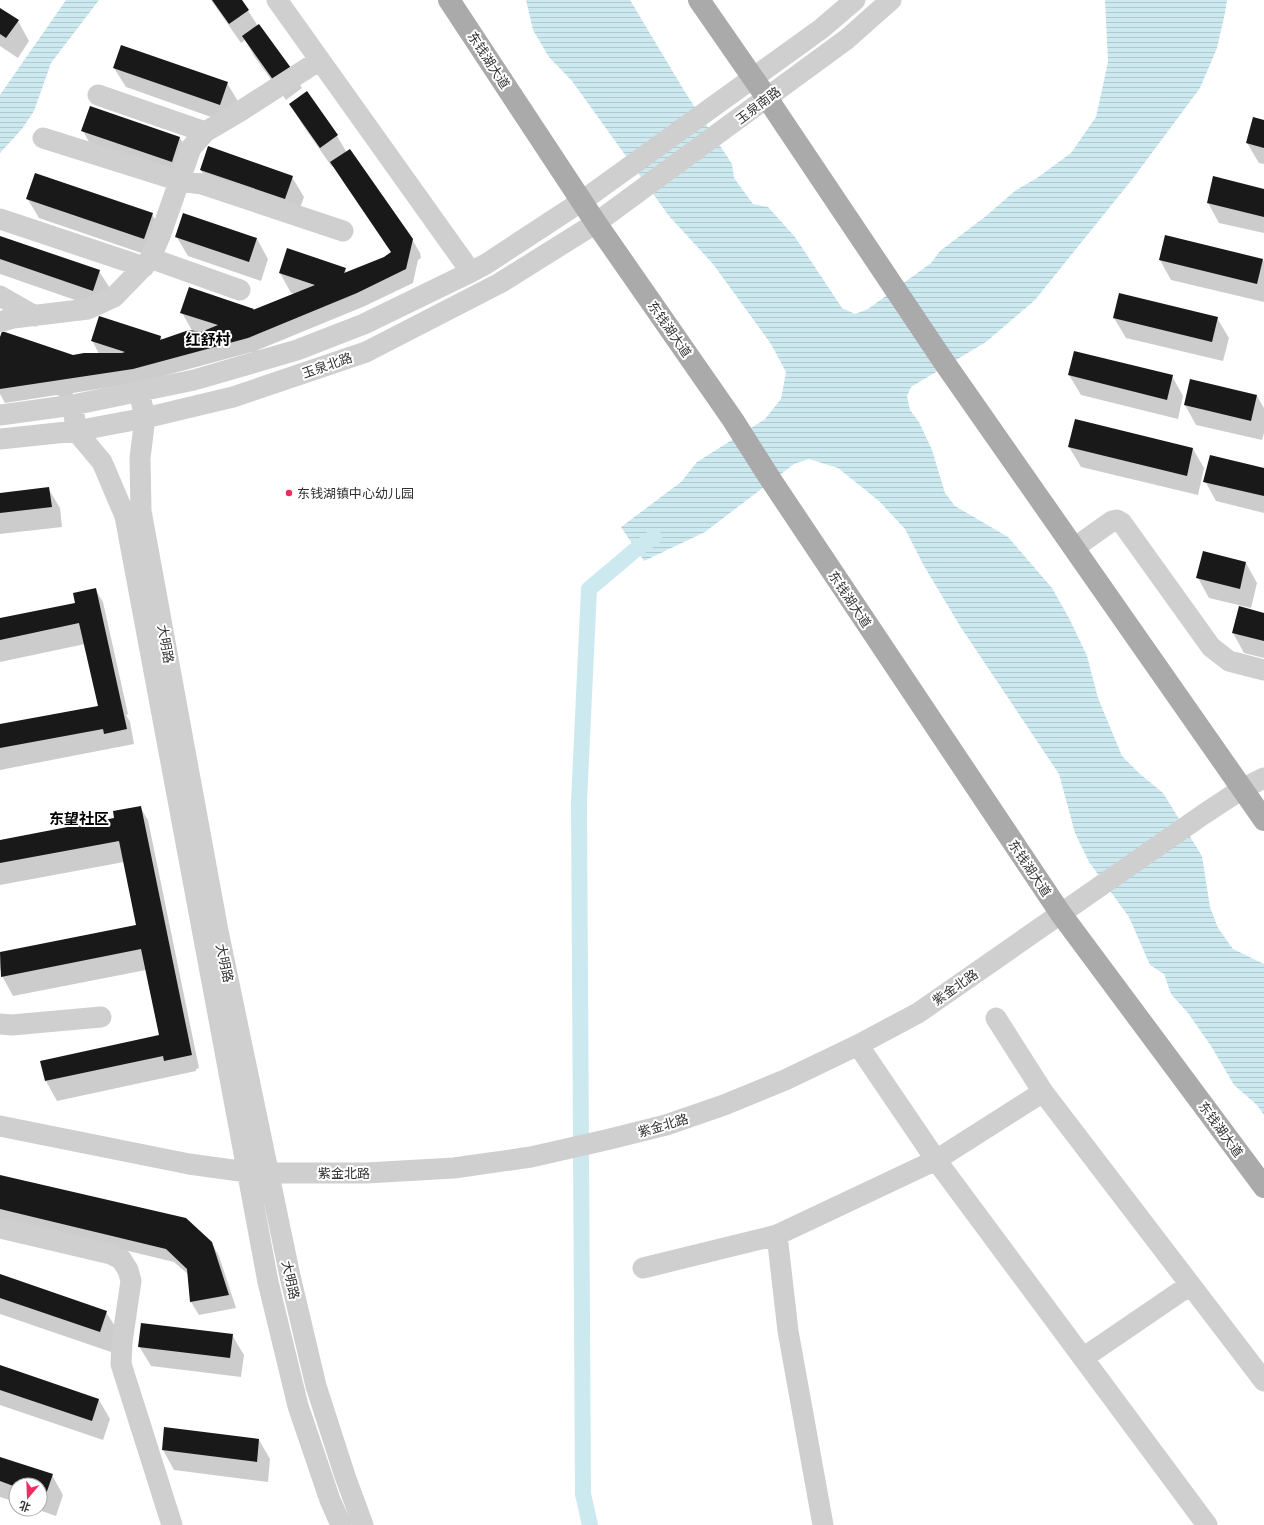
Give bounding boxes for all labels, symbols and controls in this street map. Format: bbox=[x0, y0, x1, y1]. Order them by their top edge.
street label: 东钱湖大道 bbox=[464, 29, 513, 92]
street label: 玉泉南路 bbox=[733, 84, 784, 128]
street label: 东钱湖大道 bbox=[644, 298, 694, 361]
district label: 红舒村 bbox=[185, 331, 231, 350]
street label: 玉泉北路 bbox=[300, 350, 355, 382]
place label: 东钱湖镇中心幼儿园 bbox=[297, 486, 414, 502]
marker: 东钱湖镇中心幼儿园 bbox=[284, 488, 294, 498]
street label: 东钱湖大道 bbox=[824, 568, 874, 631]
street label: 大明路 bbox=[154, 624, 176, 665]
district label: 东望社区 bbox=[49, 810, 109, 829]
street label: 东钱湖大道 bbox=[1004, 837, 1054, 900]
street label: 大明路 bbox=[212, 942, 236, 984]
street label: 紫金北路 bbox=[930, 966, 981, 1009]
street label: 东钱湖大道 bbox=[1195, 1099, 1246, 1161]
street label: 紫金北路 bbox=[636, 1111, 690, 1141]
street label: 紫金北路 bbox=[318, 1166, 370, 1182]
street label: 大明路 bbox=[278, 1259, 302, 1301]
north arrow bbox=[8, 1477, 48, 1517]
text: 北 bbox=[18, 1498, 32, 1514]

